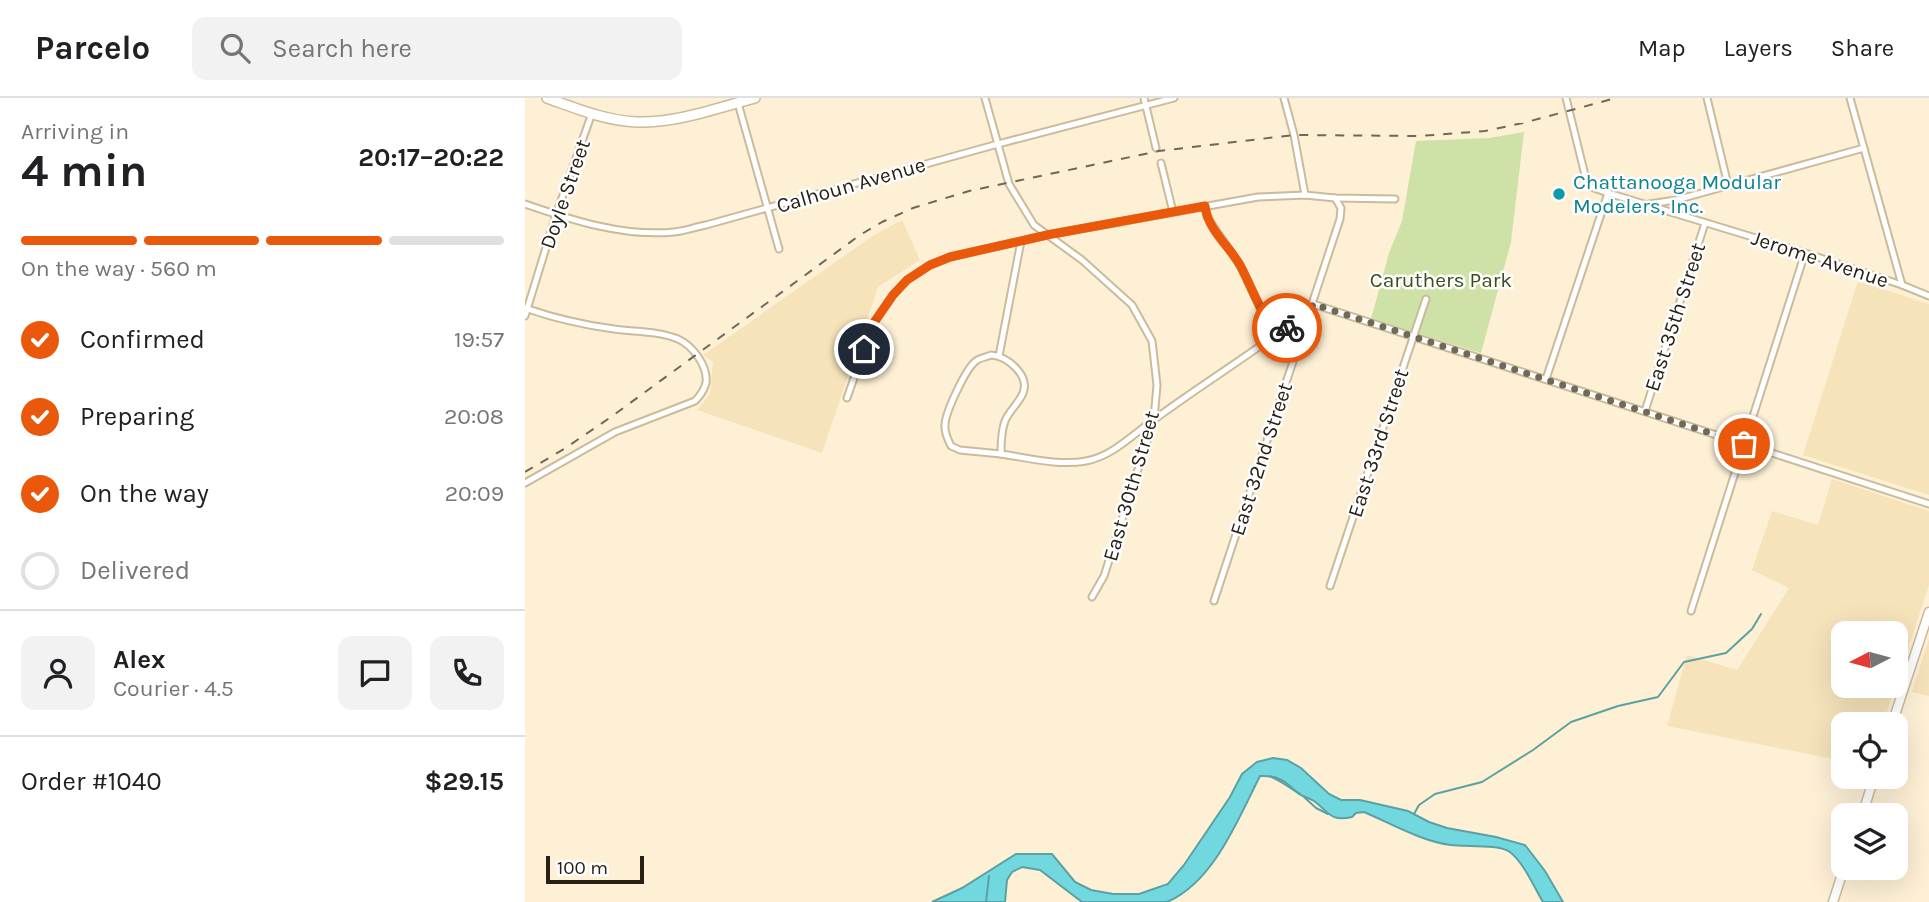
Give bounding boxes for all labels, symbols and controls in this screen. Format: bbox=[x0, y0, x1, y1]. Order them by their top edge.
search box bbox=[192, 17, 682, 80]
text: Parcelo bbox=[35, 29, 150, 67]
icon: search bbox=[216, 29, 254, 67]
text: Search here bbox=[272, 33, 412, 64]
text: Map bbox=[1638, 34, 1686, 62]
text: Layers bbox=[1724, 34, 1793, 62]
text: Share bbox=[1831, 34, 1894, 62]
text: Arriving in bbox=[21, 118, 129, 145]
street label: Doyle Street bbox=[535, 136, 595, 252]
text: 20:17–20:22 bbox=[358, 142, 504, 173]
text: 4 min bbox=[21, 144, 147, 198]
street label: Calhoun Avenue bbox=[774, 152, 928, 218]
place label: Chattanooga Modular Modelers, Inc. bbox=[1573, 170, 1781, 218]
marker: Chattanooga Modular Modelers, Inc. bbox=[1551, 186, 1567, 202]
street label: Jerome Avenue bbox=[1748, 226, 1892, 292]
street label: East 35th Street bbox=[1640, 240, 1710, 394]
text: On the way · 560 m bbox=[21, 255, 217, 282]
park label: Caruthers Park bbox=[1370, 268, 1512, 292]
courier bbox=[1252, 293, 1322, 363]
icon: bike bbox=[1268, 309, 1306, 347]
pin bbox=[834, 319, 894, 379]
icon: check bbox=[21, 321, 59, 359]
text: Confirmed bbox=[80, 324, 205, 355]
text: 19:57 bbox=[454, 326, 504, 353]
icon: home bbox=[845, 330, 883, 368]
street label: East 33rd Street bbox=[1343, 366, 1413, 520]
street label: East 32nd Street bbox=[1225, 379, 1297, 539]
icon: check bbox=[21, 398, 59, 436]
text: Preparing bbox=[80, 401, 194, 432]
text: 20:08 bbox=[444, 403, 504, 430]
street label: East 30th Street bbox=[1098, 408, 1164, 564]
pin bbox=[1714, 414, 1774, 474]
icon: bag bbox=[1725, 425, 1763, 463]
icon: check bbox=[21, 475, 59, 513]
text: On the way bbox=[80, 478, 209, 509]
text: 20:09 bbox=[445, 480, 504, 507]
text: Delivered bbox=[80, 555, 190, 586]
north arrow bbox=[1831, 621, 1907, 698]
map controls bbox=[1831, 621, 1908, 880]
button: person bbox=[21, 636, 95, 710]
button: chat bbox=[338, 636, 412, 710]
button: phone bbox=[430, 636, 504, 710]
text: Alex bbox=[113, 644, 165, 675]
text: Courier · 4.5 bbox=[113, 675, 234, 702]
button: locate bbox=[1831, 712, 1908, 789]
text: Order #1040 bbox=[21, 766, 162, 797]
text: $29.15 bbox=[425, 766, 504, 797]
button: layers bbox=[1831, 803, 1908, 880]
scale bar bbox=[546, 853, 644, 885]
text: 100 m bbox=[557, 857, 608, 879]

